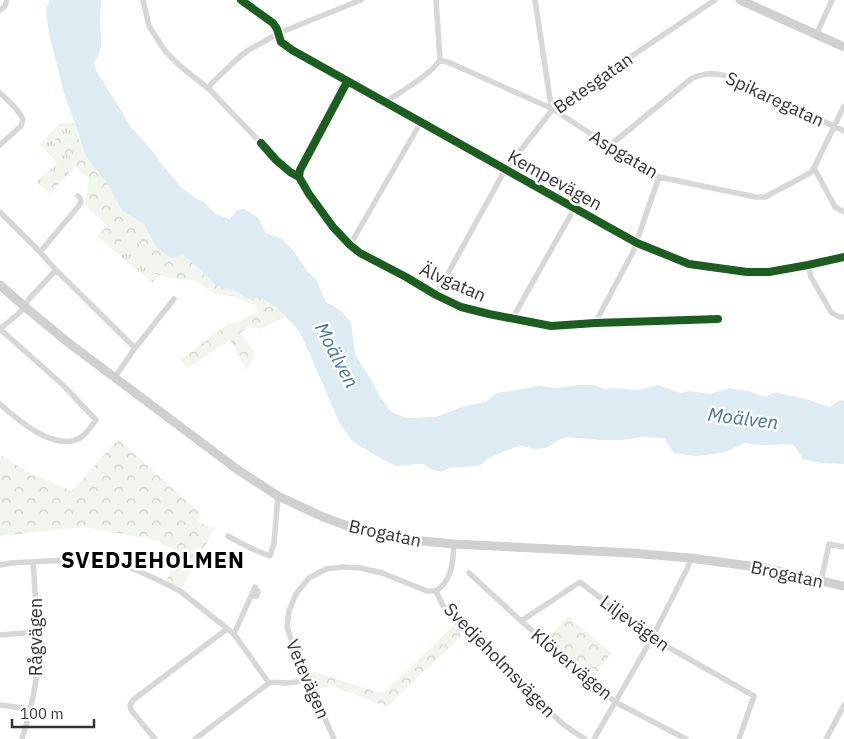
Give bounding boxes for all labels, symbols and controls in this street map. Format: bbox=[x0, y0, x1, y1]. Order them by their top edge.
street label: Betesgatan bbox=[549, 47, 637, 119]
street label: Spikaregatan bbox=[722, 66, 828, 132]
street label: Aspgatan bbox=[586, 125, 662, 183]
street label: Kempevägen bbox=[504, 145, 606, 215]
street label: Älvgatan bbox=[416, 257, 490, 307]
water label: Moälven bbox=[310, 318, 364, 392]
water label: Moälven bbox=[706, 402, 780, 434]
street label: Brogatan bbox=[347, 514, 423, 552]
district label: SVEDJEHOLMEN bbox=[61, 545, 245, 574]
street label: Brogatan bbox=[749, 555, 825, 593]
street label: Liljevägen bbox=[596, 590, 674, 656]
street label: Rågvägen bbox=[24, 598, 47, 676]
street label: Svedjeholmsvägen bbox=[439, 598, 561, 722]
street label: Klövervägen bbox=[527, 623, 617, 705]
street label: Vetevägen bbox=[281, 636, 335, 722]
scale bar bbox=[12, 696, 95, 728]
text: 100 m bbox=[20, 704, 64, 723]

